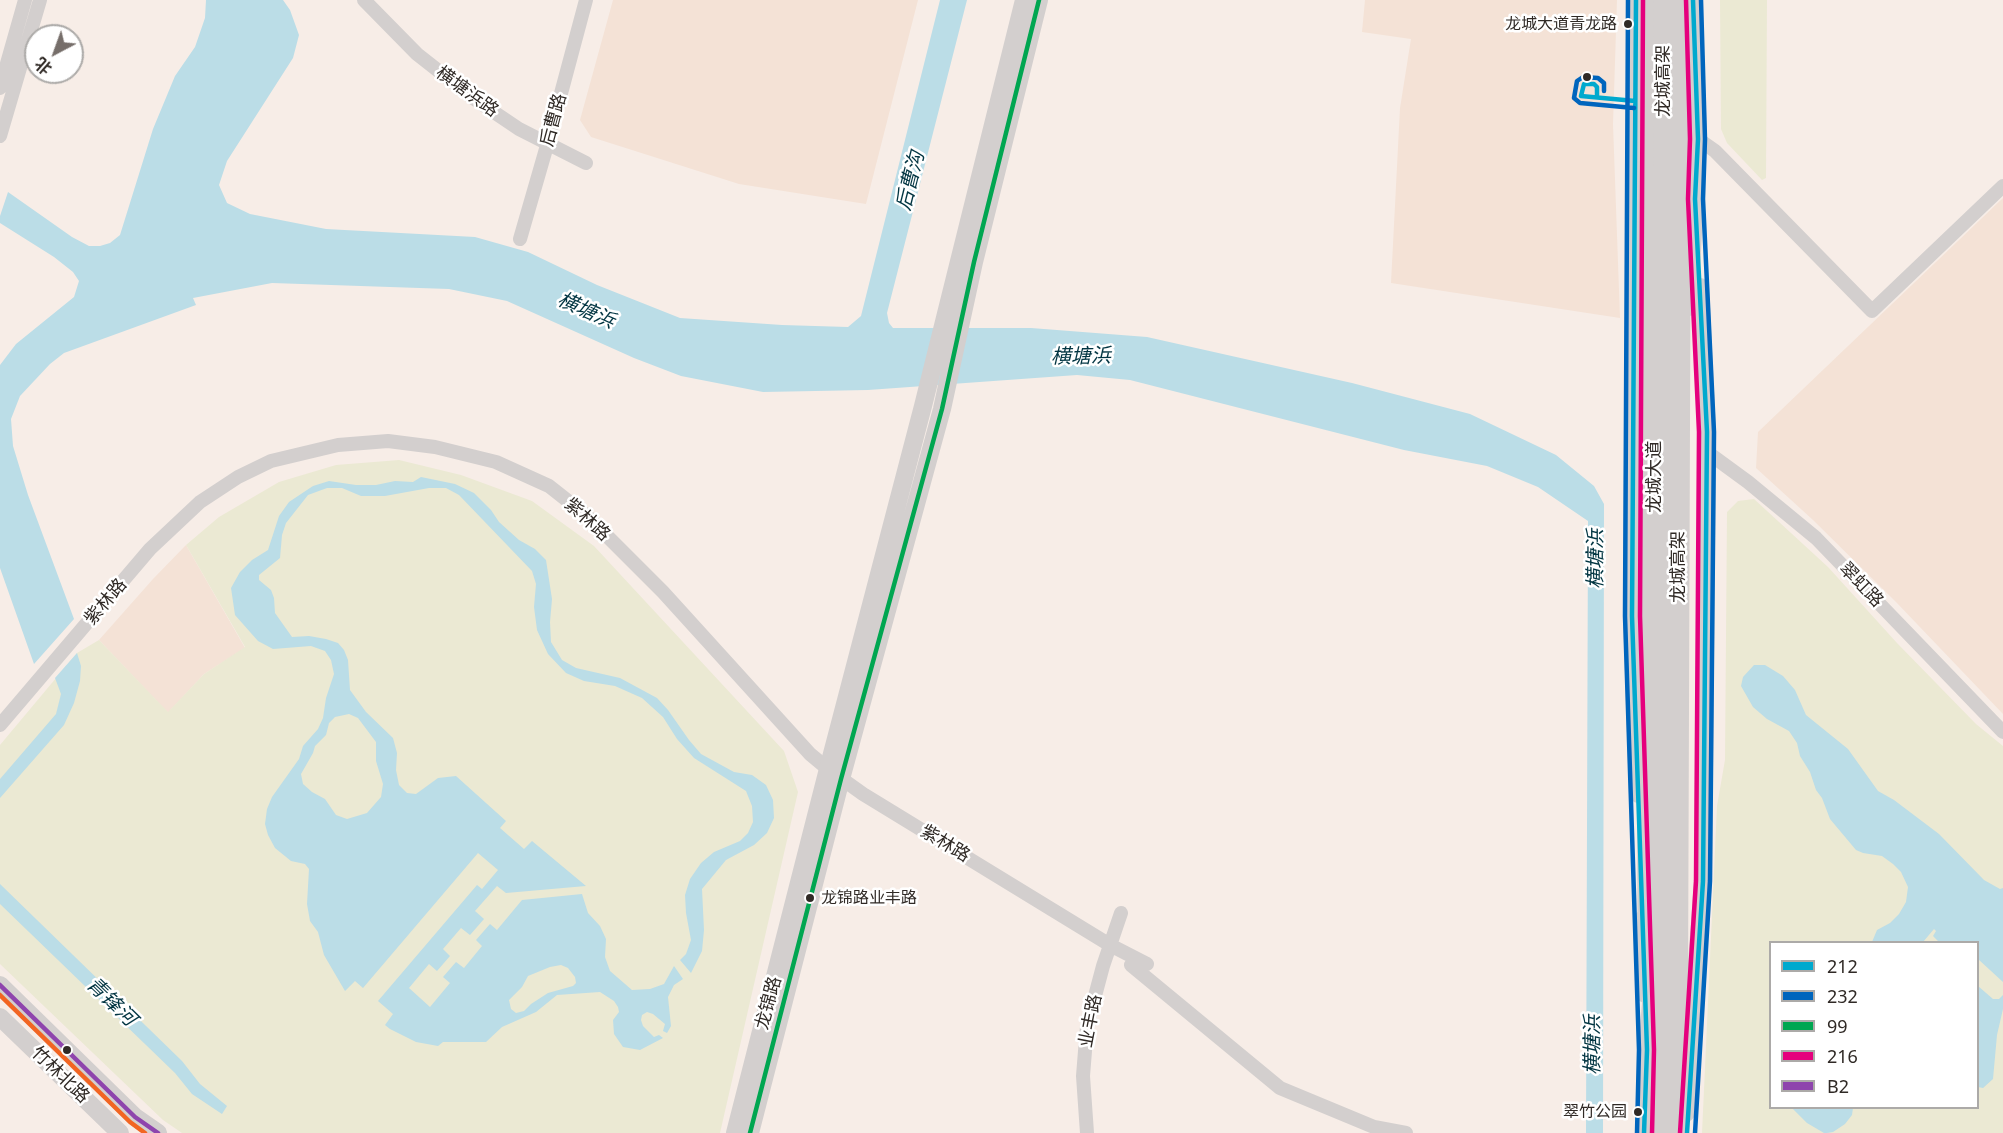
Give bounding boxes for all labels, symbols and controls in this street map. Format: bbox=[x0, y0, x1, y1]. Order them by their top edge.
place label: 龙城大道青龙路 bbox=[1505, 14, 1617, 34]
marker: 龙城大道青龙路 bbox=[1622, 18, 1634, 30]
north arrow bbox=[24, 24, 84, 84]
street label: 龙城高架 bbox=[1653, 45, 1675, 117]
text: 北 bbox=[30, 53, 57, 80]
street label: 横塘浜路 bbox=[432, 62, 502, 122]
unlabelled marker bbox=[1581, 71, 1593, 83]
street label: 后曹路 bbox=[537, 91, 571, 149]
water label: 后曹沟 bbox=[892, 149, 930, 213]
water label: 横塘浜 bbox=[554, 288, 618, 334]
water label: 横塘浜 bbox=[1051, 344, 1111, 370]
street label: 龙城大道 bbox=[1644, 441, 1666, 513]
street label: 紫林路 bbox=[560, 494, 614, 546]
water label: 横塘浜 bbox=[1584, 529, 1608, 589]
street label: 龙城高架 bbox=[1668, 531, 1690, 603]
street label: 翠虹路 bbox=[1834, 558, 1888, 612]
street label: 紫林路 bbox=[80, 574, 132, 630]
street label: 紫林路 bbox=[916, 821, 974, 867]
place label: 龙锦路业丰路 bbox=[821, 888, 917, 908]
marker: 龙锦路业丰路 bbox=[804, 892, 816, 904]
legend bbox=[1769, 941, 1979, 1109]
text: 212 bbox=[1827, 954, 1858, 978]
water label: 青锋河 bbox=[81, 973, 141, 1031]
street label: 龙锦路 bbox=[752, 974, 786, 1032]
text: 232 bbox=[1827, 984, 1858, 1008]
street label: 业丰路 bbox=[1075, 992, 1107, 1050]
text: 99 bbox=[1827, 1014, 1848, 1038]
water label: 横塘浜 bbox=[1581, 1015, 1605, 1075]
street label: 竹林北路 bbox=[27, 1042, 93, 1108]
unlabelled marker bbox=[61, 1044, 73, 1056]
text: 216 bbox=[1827, 1044, 1858, 1068]
text: B2 bbox=[1827, 1074, 1849, 1098]
place label: 翠竹公园 bbox=[1563, 1102, 1627, 1122]
marker: 翠竹公园 bbox=[1632, 1106, 1644, 1118]

